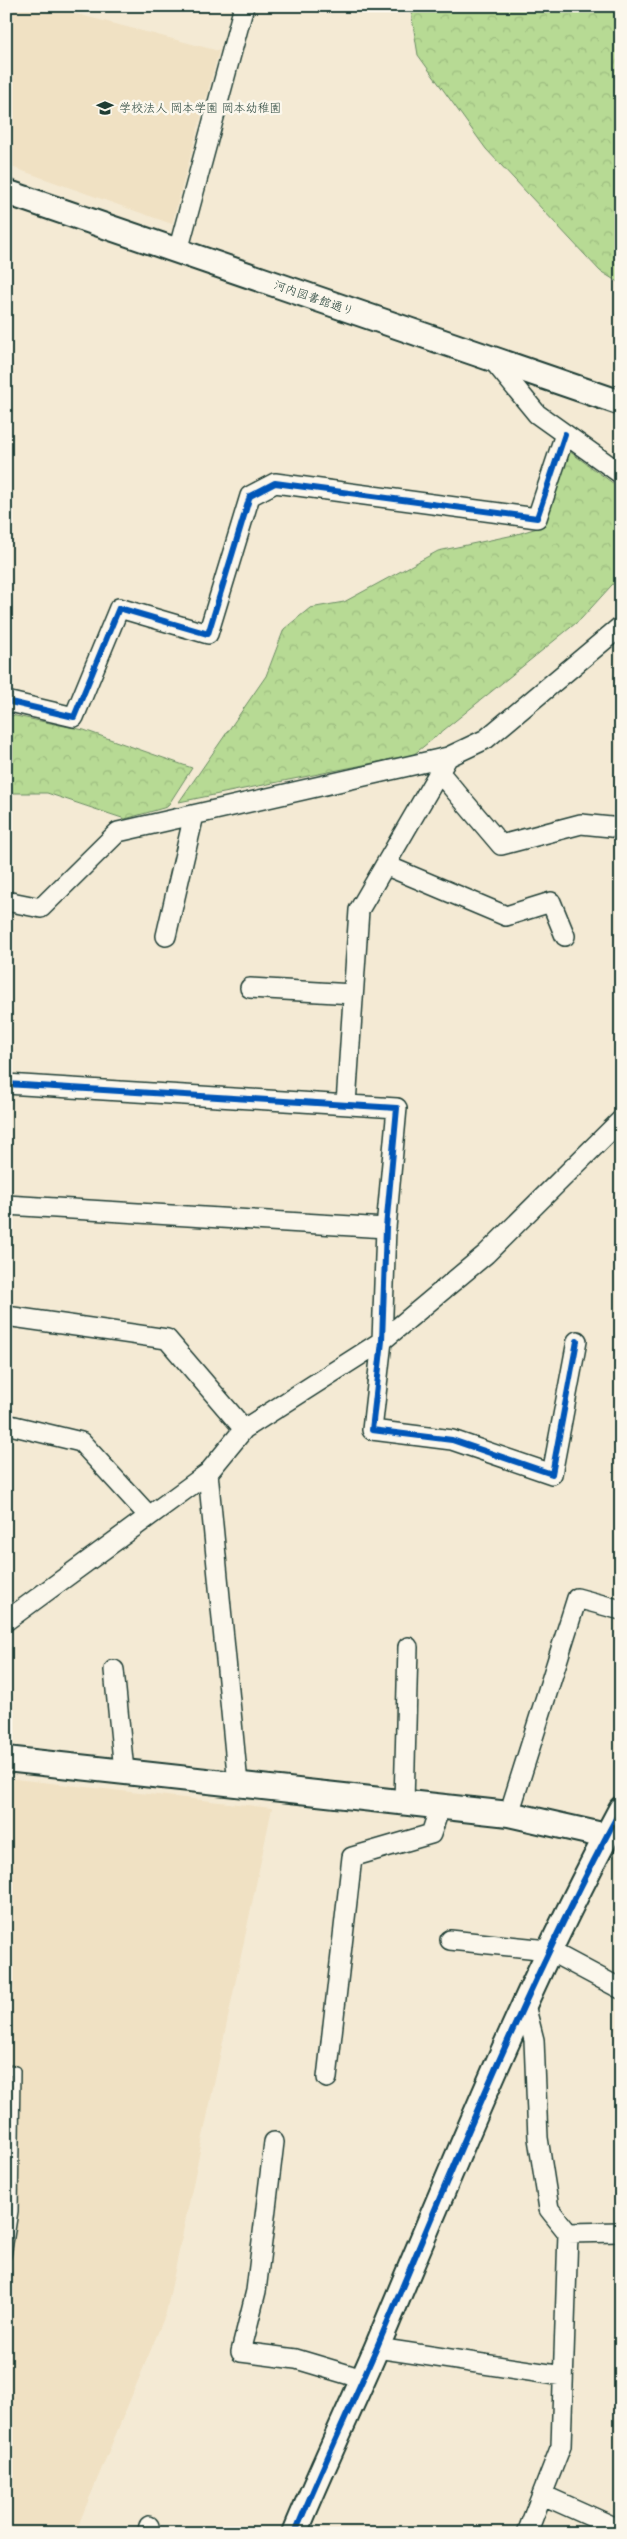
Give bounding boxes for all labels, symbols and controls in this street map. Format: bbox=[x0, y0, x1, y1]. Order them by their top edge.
school or university icon: 学校法人 岡本学園 岡本幼稚園 bbox=[95, 98, 115, 118]
place label: 学校法人 岡本学園 岡本幼稚園 bbox=[119, 101, 281, 116]
street label: 河内図書館通り bbox=[272, 278, 356, 319]

